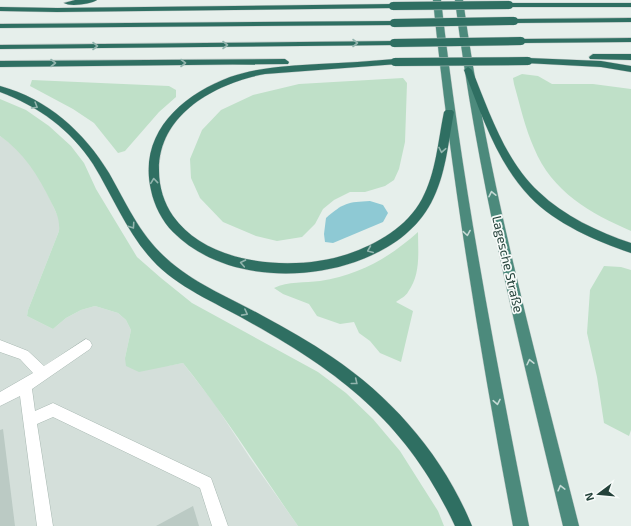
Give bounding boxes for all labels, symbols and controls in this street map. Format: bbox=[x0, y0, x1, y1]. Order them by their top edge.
one-way arrow bbox=[352, 39, 358, 48]
one-way arrow bbox=[222, 41, 228, 49]
one-way arrow bbox=[92, 42, 98, 50]
one-way arrow bbox=[50, 59, 56, 67]
one-way arrow bbox=[180, 59, 186, 67]
one-way arrow bbox=[31, 101, 38, 108]
one-way arrow bbox=[438, 147, 446, 153]
one-way arrow bbox=[149, 178, 158, 184]
one-way arrow bbox=[488, 191, 496, 197]
street label: Lagesche Straße bbox=[489, 214, 527, 314]
one-way arrow bbox=[128, 222, 135, 229]
one-way arrow bbox=[462, 230, 471, 236]
one-way arrow bbox=[367, 246, 374, 254]
one-way arrow bbox=[240, 259, 246, 268]
one-way arrow bbox=[241, 308, 248, 316]
one-way arrow bbox=[527, 359, 535, 365]
one-way arrow bbox=[350, 377, 357, 384]
one-way arrow bbox=[492, 399, 501, 406]
north arrow bbox=[579, 474, 619, 514]
one-way arrow bbox=[558, 485, 566, 491]
text: N bbox=[582, 491, 596, 503]

